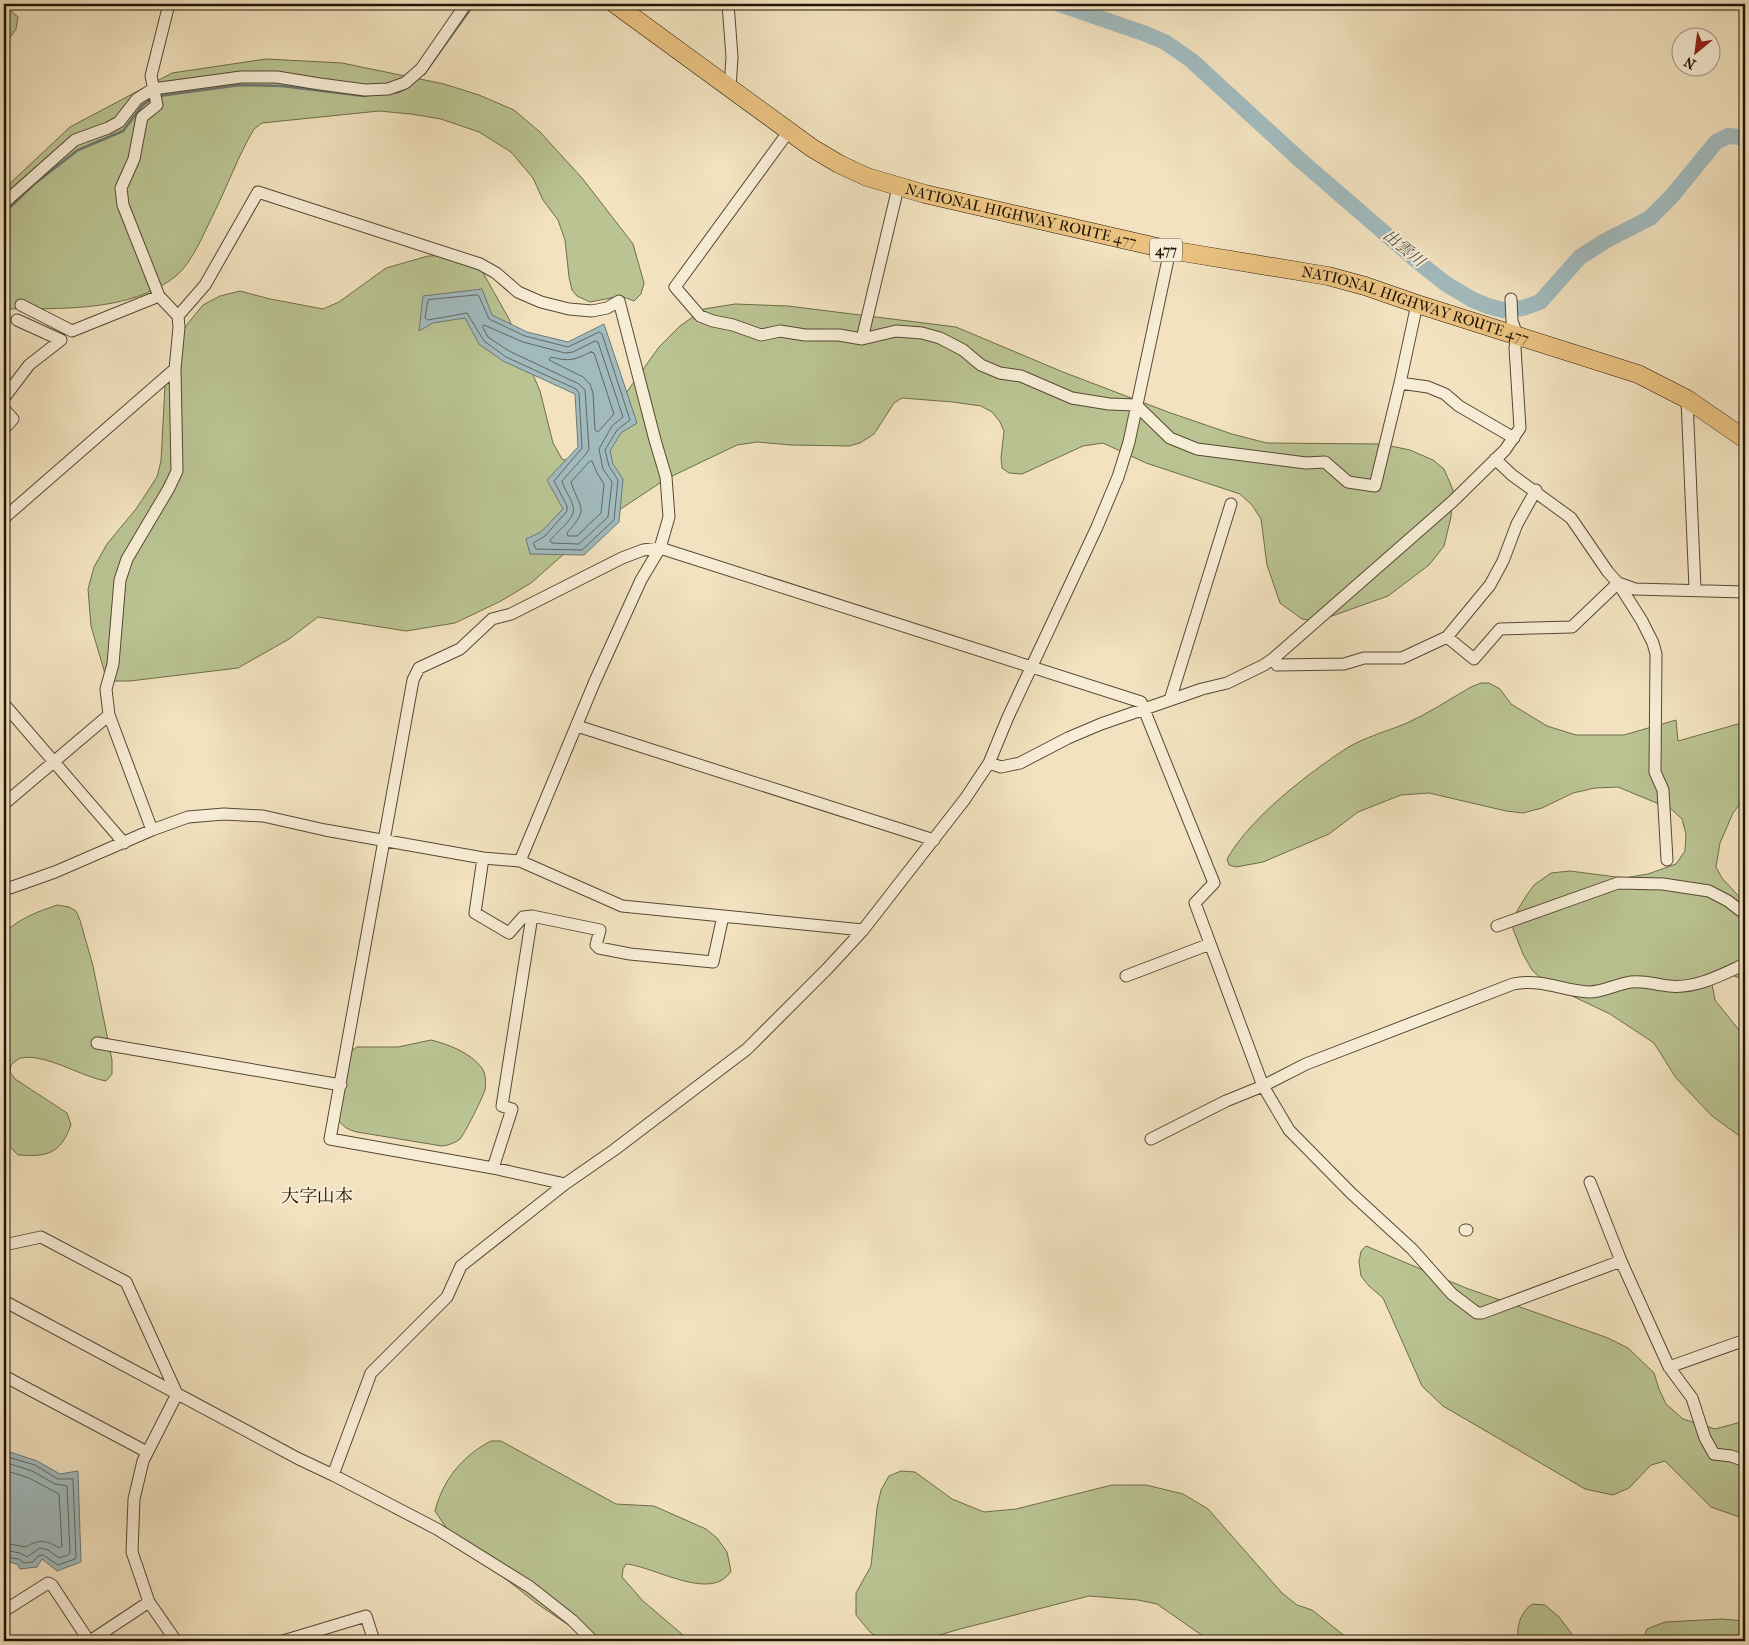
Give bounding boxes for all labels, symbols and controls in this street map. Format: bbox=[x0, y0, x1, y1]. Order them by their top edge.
north arrow bbox=[1672, 28, 1722, 78]
text: N bbox=[1681, 53, 1699, 73]
street label: NATIONAL HIGHWAY ROUTE 477 bbox=[903, 180, 1138, 251]
water label: 出雲川 bbox=[1380, 225, 1430, 272]
road number: 477 bbox=[1150, 238, 1182, 262]
street label: NATIONAL HIGHWAY ROUTE 477 bbox=[1300, 263, 1531, 348]
district label: 大字山本 bbox=[281, 1186, 353, 1207]

